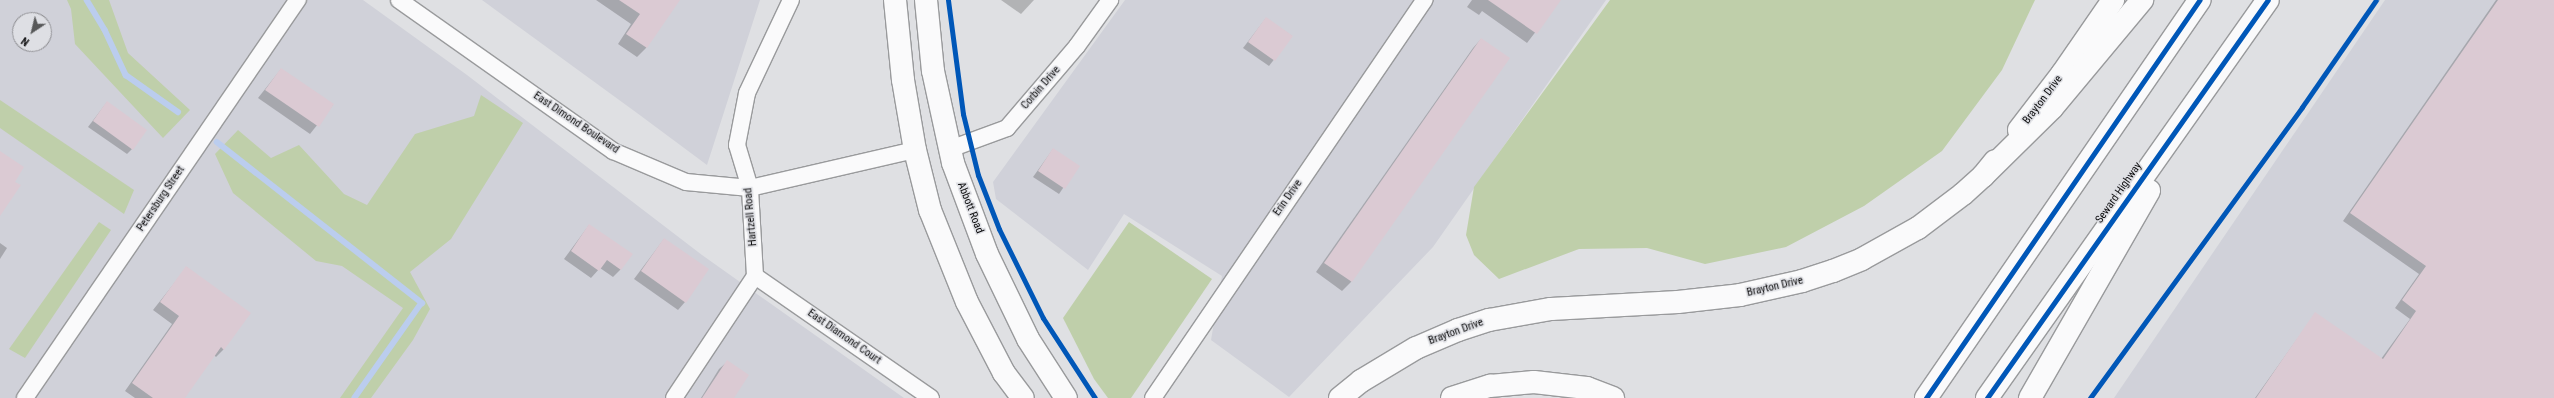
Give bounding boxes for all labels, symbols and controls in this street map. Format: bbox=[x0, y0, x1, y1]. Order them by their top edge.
north arrow bbox=[12, 12, 52, 52]
text: N bbox=[19, 34, 32, 49]
street label: Corbin Drive bbox=[1019, 64, 1063, 112]
street label: Brayton Drive bbox=[2020, 73, 2066, 127]
street label: East Dimond Boulevard bbox=[531, 89, 621, 157]
street label: Seward Highway bbox=[2093, 160, 2145, 226]
street label: Petersburg Street bbox=[134, 164, 188, 234]
street label: Erin Drive bbox=[1271, 177, 1305, 219]
street label: Abbott Road bbox=[954, 181, 986, 235]
street label: Hartzell Road bbox=[742, 187, 760, 247]
street label: Brayton Drive bbox=[1746, 274, 1804, 300]
street label: East Diamond Court bbox=[805, 307, 883, 367]
street label: Brayton Drive bbox=[1427, 316, 1485, 348]

